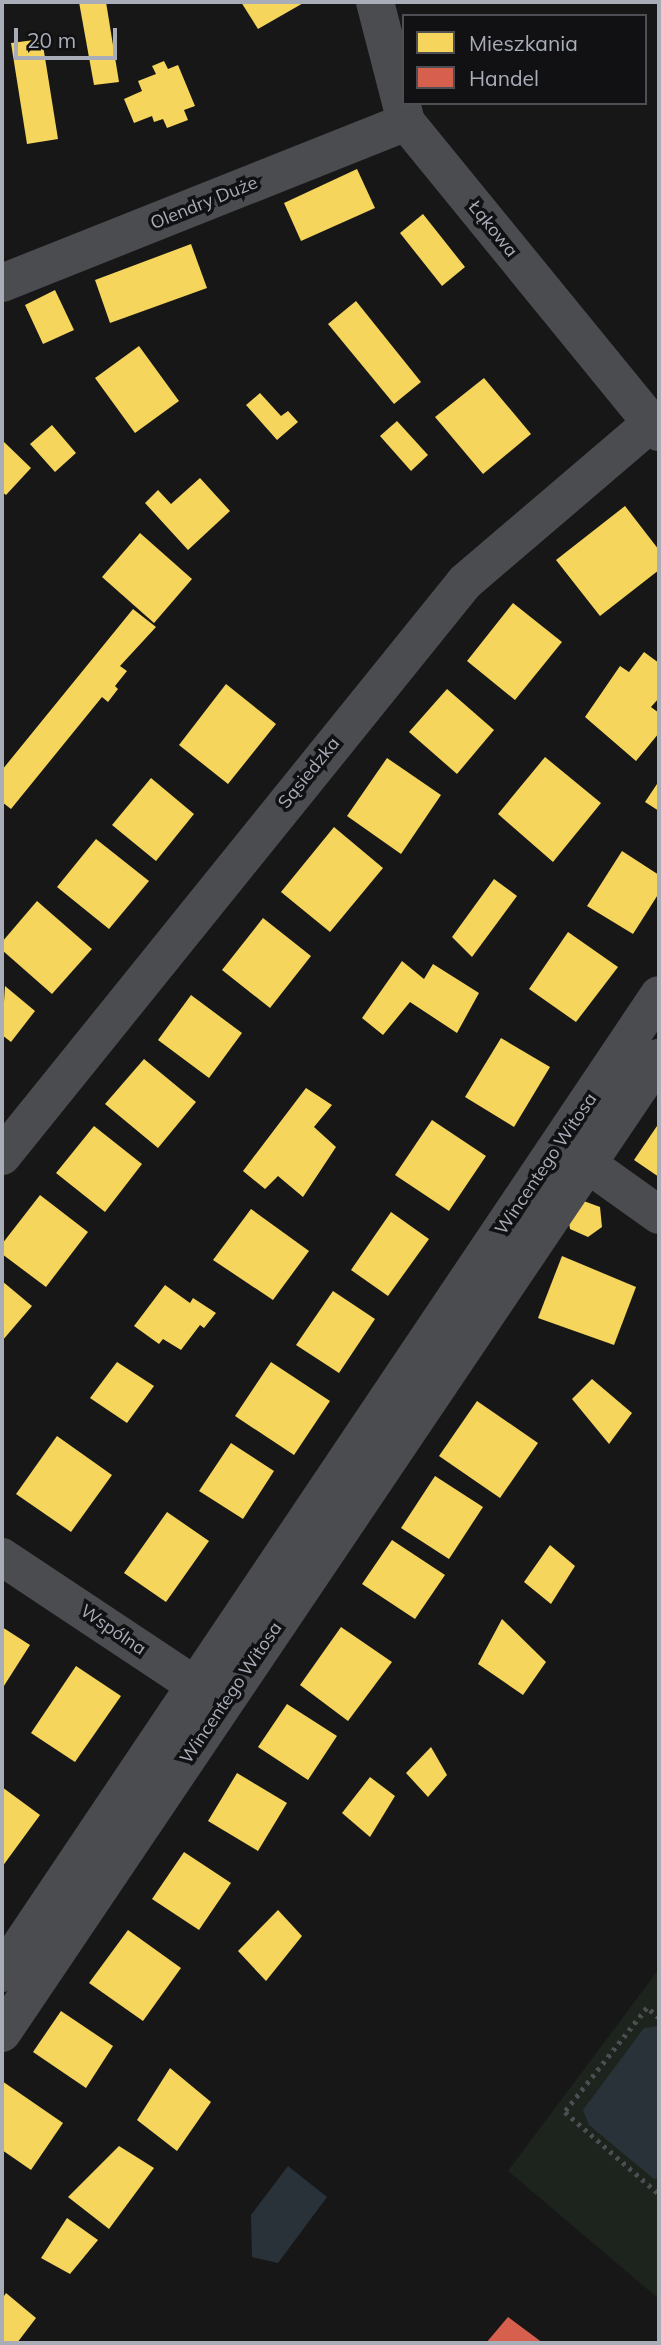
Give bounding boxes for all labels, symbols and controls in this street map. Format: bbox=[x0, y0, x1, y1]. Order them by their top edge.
scale bar bbox=[18, 14, 121, 58]
legend bbox=[402, 14, 647, 105]
text: 20 m bbox=[27, 27, 76, 53]
text: Mieszkania bbox=[469, 30, 578, 56]
text: Handel bbox=[469, 65, 539, 91]
street label: Olendry Duże bbox=[147, 172, 261, 234]
street label: Łąkowa bbox=[464, 197, 522, 261]
street label: Sąsiedzka bbox=[274, 733, 344, 813]
street label: Wincentego Witosa bbox=[491, 1089, 601, 1239]
street label: Wspólna bbox=[76, 1600, 150, 1660]
street label: Wincentego Witosa bbox=[176, 1618, 286, 1768]

